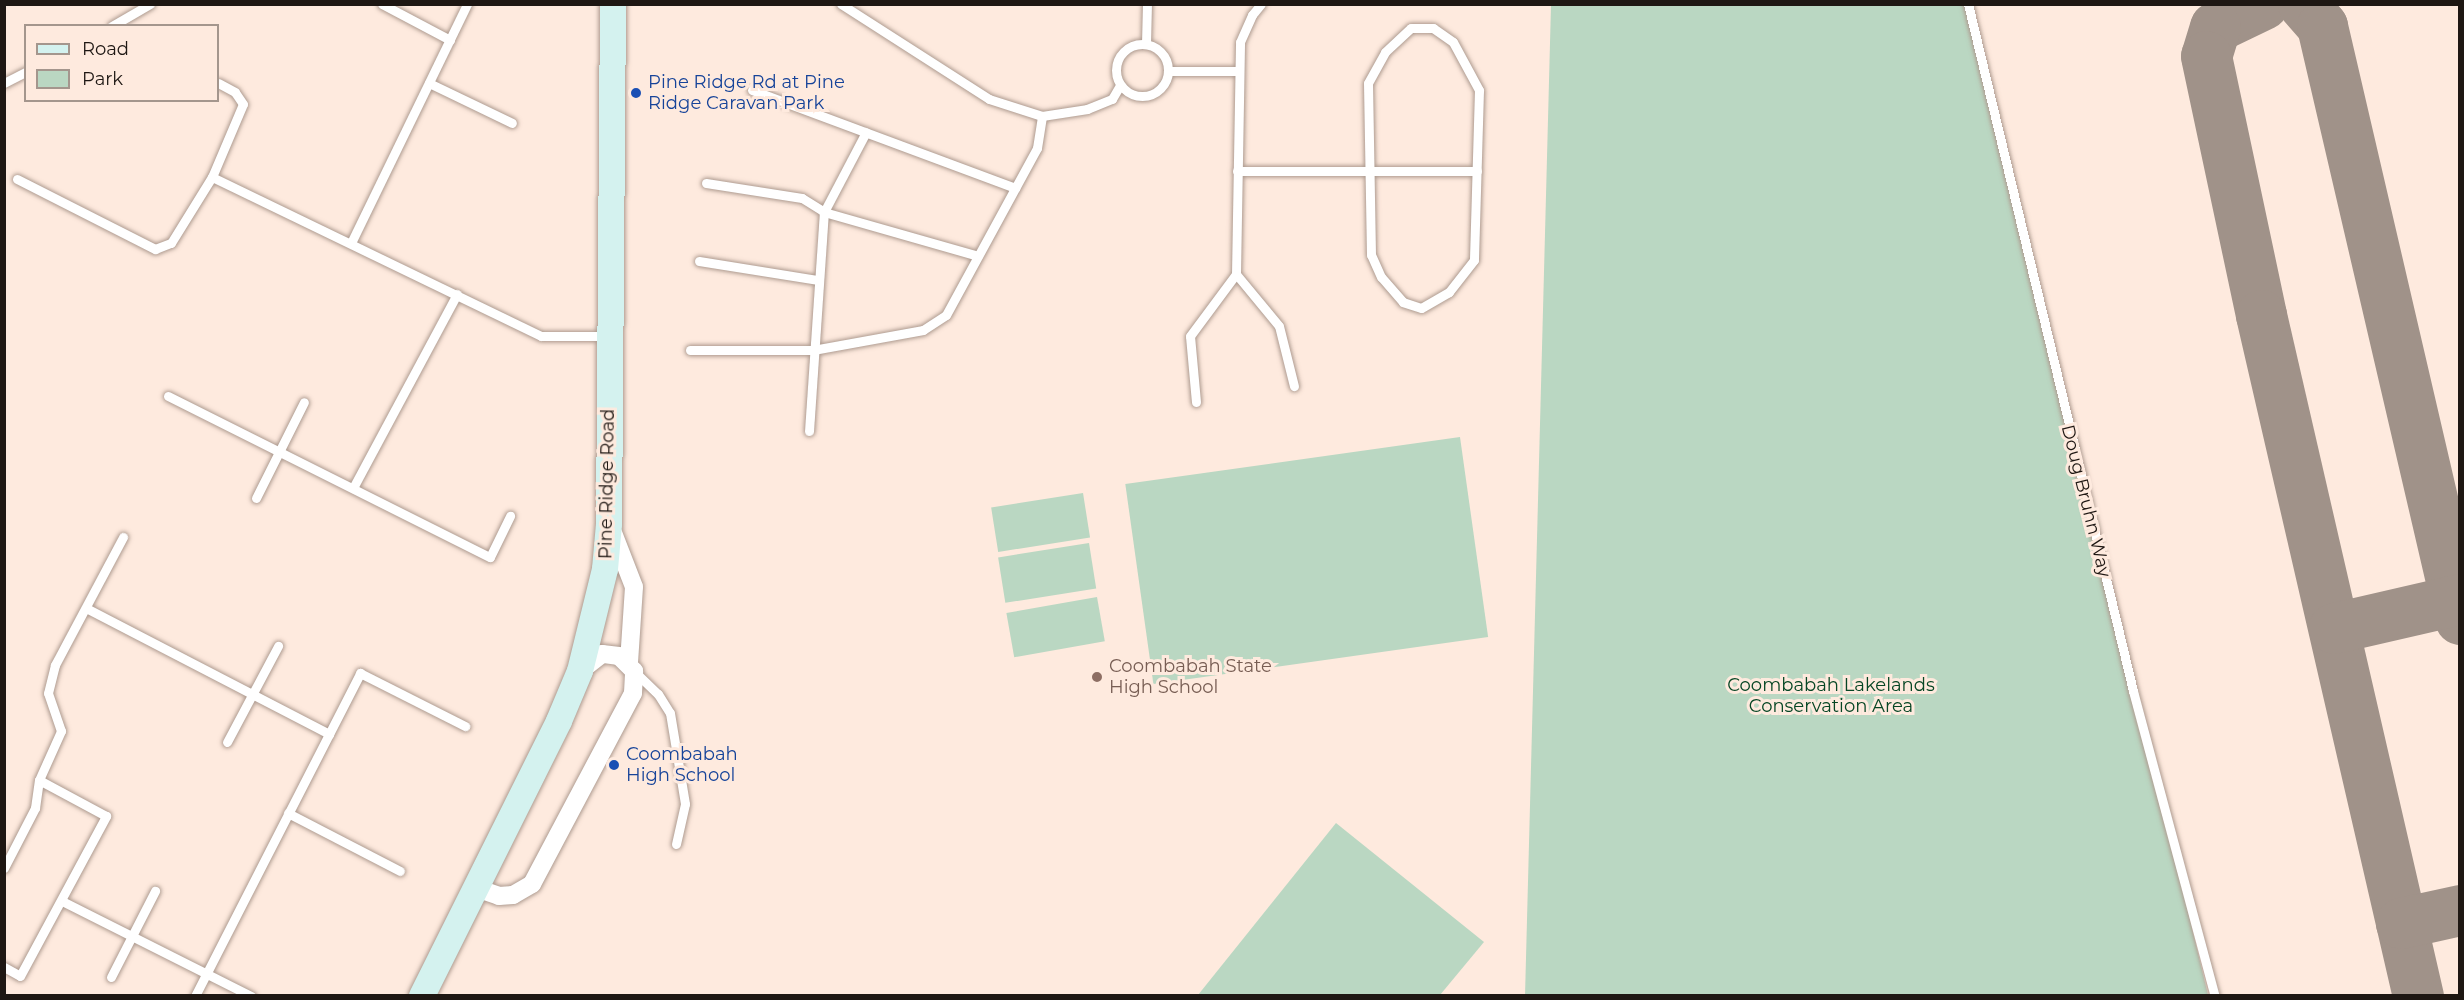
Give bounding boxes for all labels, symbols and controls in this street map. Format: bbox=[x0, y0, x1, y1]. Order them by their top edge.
legend bbox=[24, 24, 219, 102]
text: Road bbox=[82, 38, 129, 60]
text: Park bbox=[82, 68, 123, 90]
place label: Pine Ridge Rd at Pine Ridge Caravan Park bbox=[648, 72, 845, 115]
marker: Pine Ridge Rd at Pine Ridge Caravan Park bbox=[629, 86, 643, 100]
street label: Pine Ridge Road bbox=[595, 409, 619, 559]
street label: Doug Bruhn Way bbox=[2057, 423, 2115, 579]
place label: Coombabah State High School bbox=[1109, 656, 1272, 698]
marker: Coombabah State High School bbox=[1090, 670, 1104, 684]
park label: Coombabah Lakelands Conservation Area bbox=[1727, 675, 1935, 718]
place label: Coombabah High School bbox=[626, 744, 738, 786]
marker: Coombabah High School bbox=[607, 758, 621, 772]

